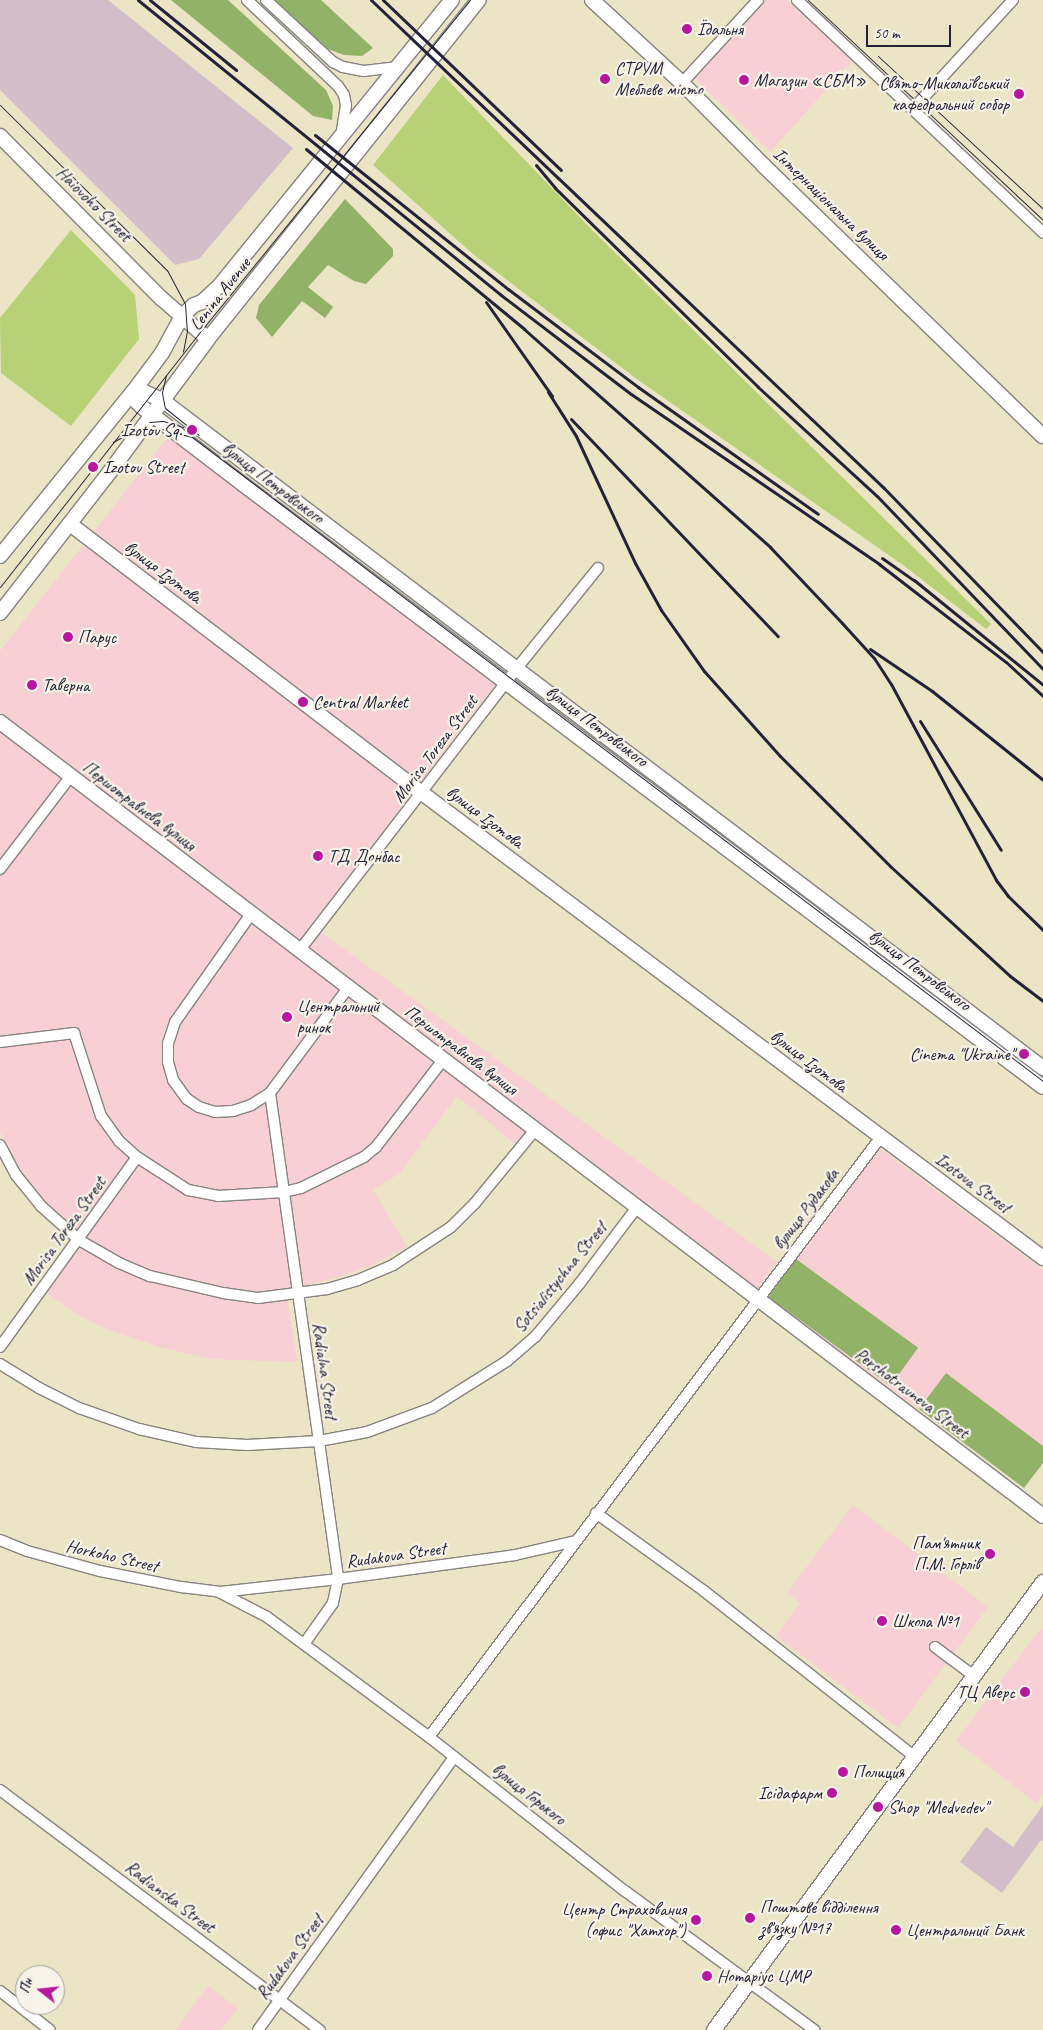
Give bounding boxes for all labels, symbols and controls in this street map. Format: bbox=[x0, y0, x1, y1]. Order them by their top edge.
scale bar bbox=[868, 15, 953, 47]
place label: Їдальня bbox=[697, 18, 743, 40]
marker: Їдальня bbox=[681, 23, 693, 35]
text: 50 m bbox=[874, 24, 900, 43]
place label: СТРУМ Меблеве місто bbox=[615, 58, 703, 100]
place label: Магазин «СБМ» bbox=[754, 69, 866, 91]
marker: СТРУМ Меблеве місто bbox=[599, 73, 611, 85]
place label: Свято-Миколаївський кафедральний собор bbox=[879, 73, 1009, 116]
marker: Магазин «СБМ» bbox=[738, 74, 750, 86]
marker: Свято-Миколаївський кафедральний собор bbox=[1013, 88, 1025, 100]
street label: Інтернаціональна вулиця bbox=[769, 143, 893, 265]
street label: Haiovoho Street bbox=[52, 162, 136, 246]
street label: Lenina Avenue bbox=[185, 253, 255, 335]
place label: Izotov Sq. bbox=[121, 419, 182, 441]
marker: Izotov Sq. bbox=[186, 424, 198, 436]
street label: вулиця Петровського bbox=[218, 438, 328, 528]
place label: Izotov Street bbox=[103, 456, 184, 478]
marker: Izotov Street bbox=[87, 461, 99, 473]
street label: вулиця Ізотова bbox=[120, 536, 206, 608]
place label: Парус bbox=[78, 626, 116, 648]
marker: Парус bbox=[62, 631, 74, 643]
place label: Таверна bbox=[42, 674, 89, 696]
marker: Таверна bbox=[26, 679, 38, 691]
street label: вулиця Петровського bbox=[542, 681, 652, 771]
place label: Central Market bbox=[313, 691, 408, 713]
street label: Morisa Toreza Street bbox=[388, 691, 482, 807]
marker: Central Market bbox=[297, 696, 309, 708]
street label: Першотравнева вулиця bbox=[78, 756, 200, 856]
street label: вулиця Ізотова bbox=[442, 781, 528, 853]
place label: ТД Донбас bbox=[328, 845, 399, 867]
marker: ТД Донбас bbox=[312, 850, 324, 862]
street label: вулиця Петровського bbox=[865, 925, 975, 1015]
place label: Центральний ринок bbox=[297, 996, 380, 1038]
street label: Першотравнева вулиця bbox=[400, 1000, 522, 1100]
marker: Центральний ринок bbox=[281, 1011, 293, 1023]
street label: вулиця Ізотова bbox=[766, 1025, 852, 1097]
place label: Cinema "Ukraine" bbox=[910, 1043, 1014, 1065]
marker: Cinema "Ukraine" bbox=[1018, 1048, 1030, 1060]
street label: Izotova Street bbox=[931, 1148, 1015, 1218]
street label: вулиця Рудакова bbox=[768, 1164, 844, 1254]
street label: Morisa Toreza Street bbox=[17, 1172, 111, 1290]
street label: Sotsialistychna Street bbox=[509, 1217, 611, 1337]
street label: Radialna Street bbox=[308, 1321, 342, 1421]
street label: Pershotravneva Street bbox=[851, 1343, 973, 1443]
place label: Пам'ятник П.М. Горлів bbox=[912, 1533, 980, 1576]
street label: Horkoho Street bbox=[64, 1535, 160, 1577]
street label: Rudakova Street bbox=[345, 1537, 447, 1573]
marker: Пам'ятник П.М. Горлів bbox=[984, 1548, 996, 1560]
place label: Школа №1 bbox=[892, 1610, 959, 1632]
marker: Школа №1 bbox=[876, 1615, 888, 1627]
place label: ТЦ Аверс bbox=[957, 1681, 1015, 1703]
marker: ТЦ Аверс bbox=[1019, 1686, 1031, 1698]
street label: вулиця Горького bbox=[488, 1758, 570, 1830]
place label: Полиция bbox=[853, 1761, 904, 1783]
marker: Полиция bbox=[837, 1766, 849, 1778]
place label: Ісідафарм bbox=[758, 1782, 822, 1804]
marker: Ісідафарм bbox=[826, 1787, 838, 1799]
place label: Shop "Medvedev" bbox=[888, 1796, 988, 1818]
marker: Shop "Medvedev" bbox=[872, 1801, 884, 1813]
street label: Radianska Street bbox=[121, 1856, 219, 1938]
place label: Поштове відділення зв'язку №17 bbox=[760, 1897, 878, 1940]
place label: Центр Страхования (офис "Хатхор") bbox=[562, 1899, 686, 1942]
street label: Rudakova Street bbox=[252, 1910, 328, 2004]
marker: Поштове відділення зв'язку №17 bbox=[744, 1912, 756, 1924]
marker: Центр Страхования (офис "Хатхор") bbox=[690, 1914, 702, 1926]
place label: Центральний Банк bbox=[906, 1919, 1024, 1941]
marker: Центральний Банк bbox=[890, 1924, 902, 1936]
north arrow bbox=[15, 1965, 65, 2015]
place label: Нотаріус ЦМР bbox=[717, 1965, 810, 1987]
marker: Нотаріус ЦМР bbox=[701, 1970, 713, 1982]
text: Пн bbox=[16, 1977, 36, 1995]

